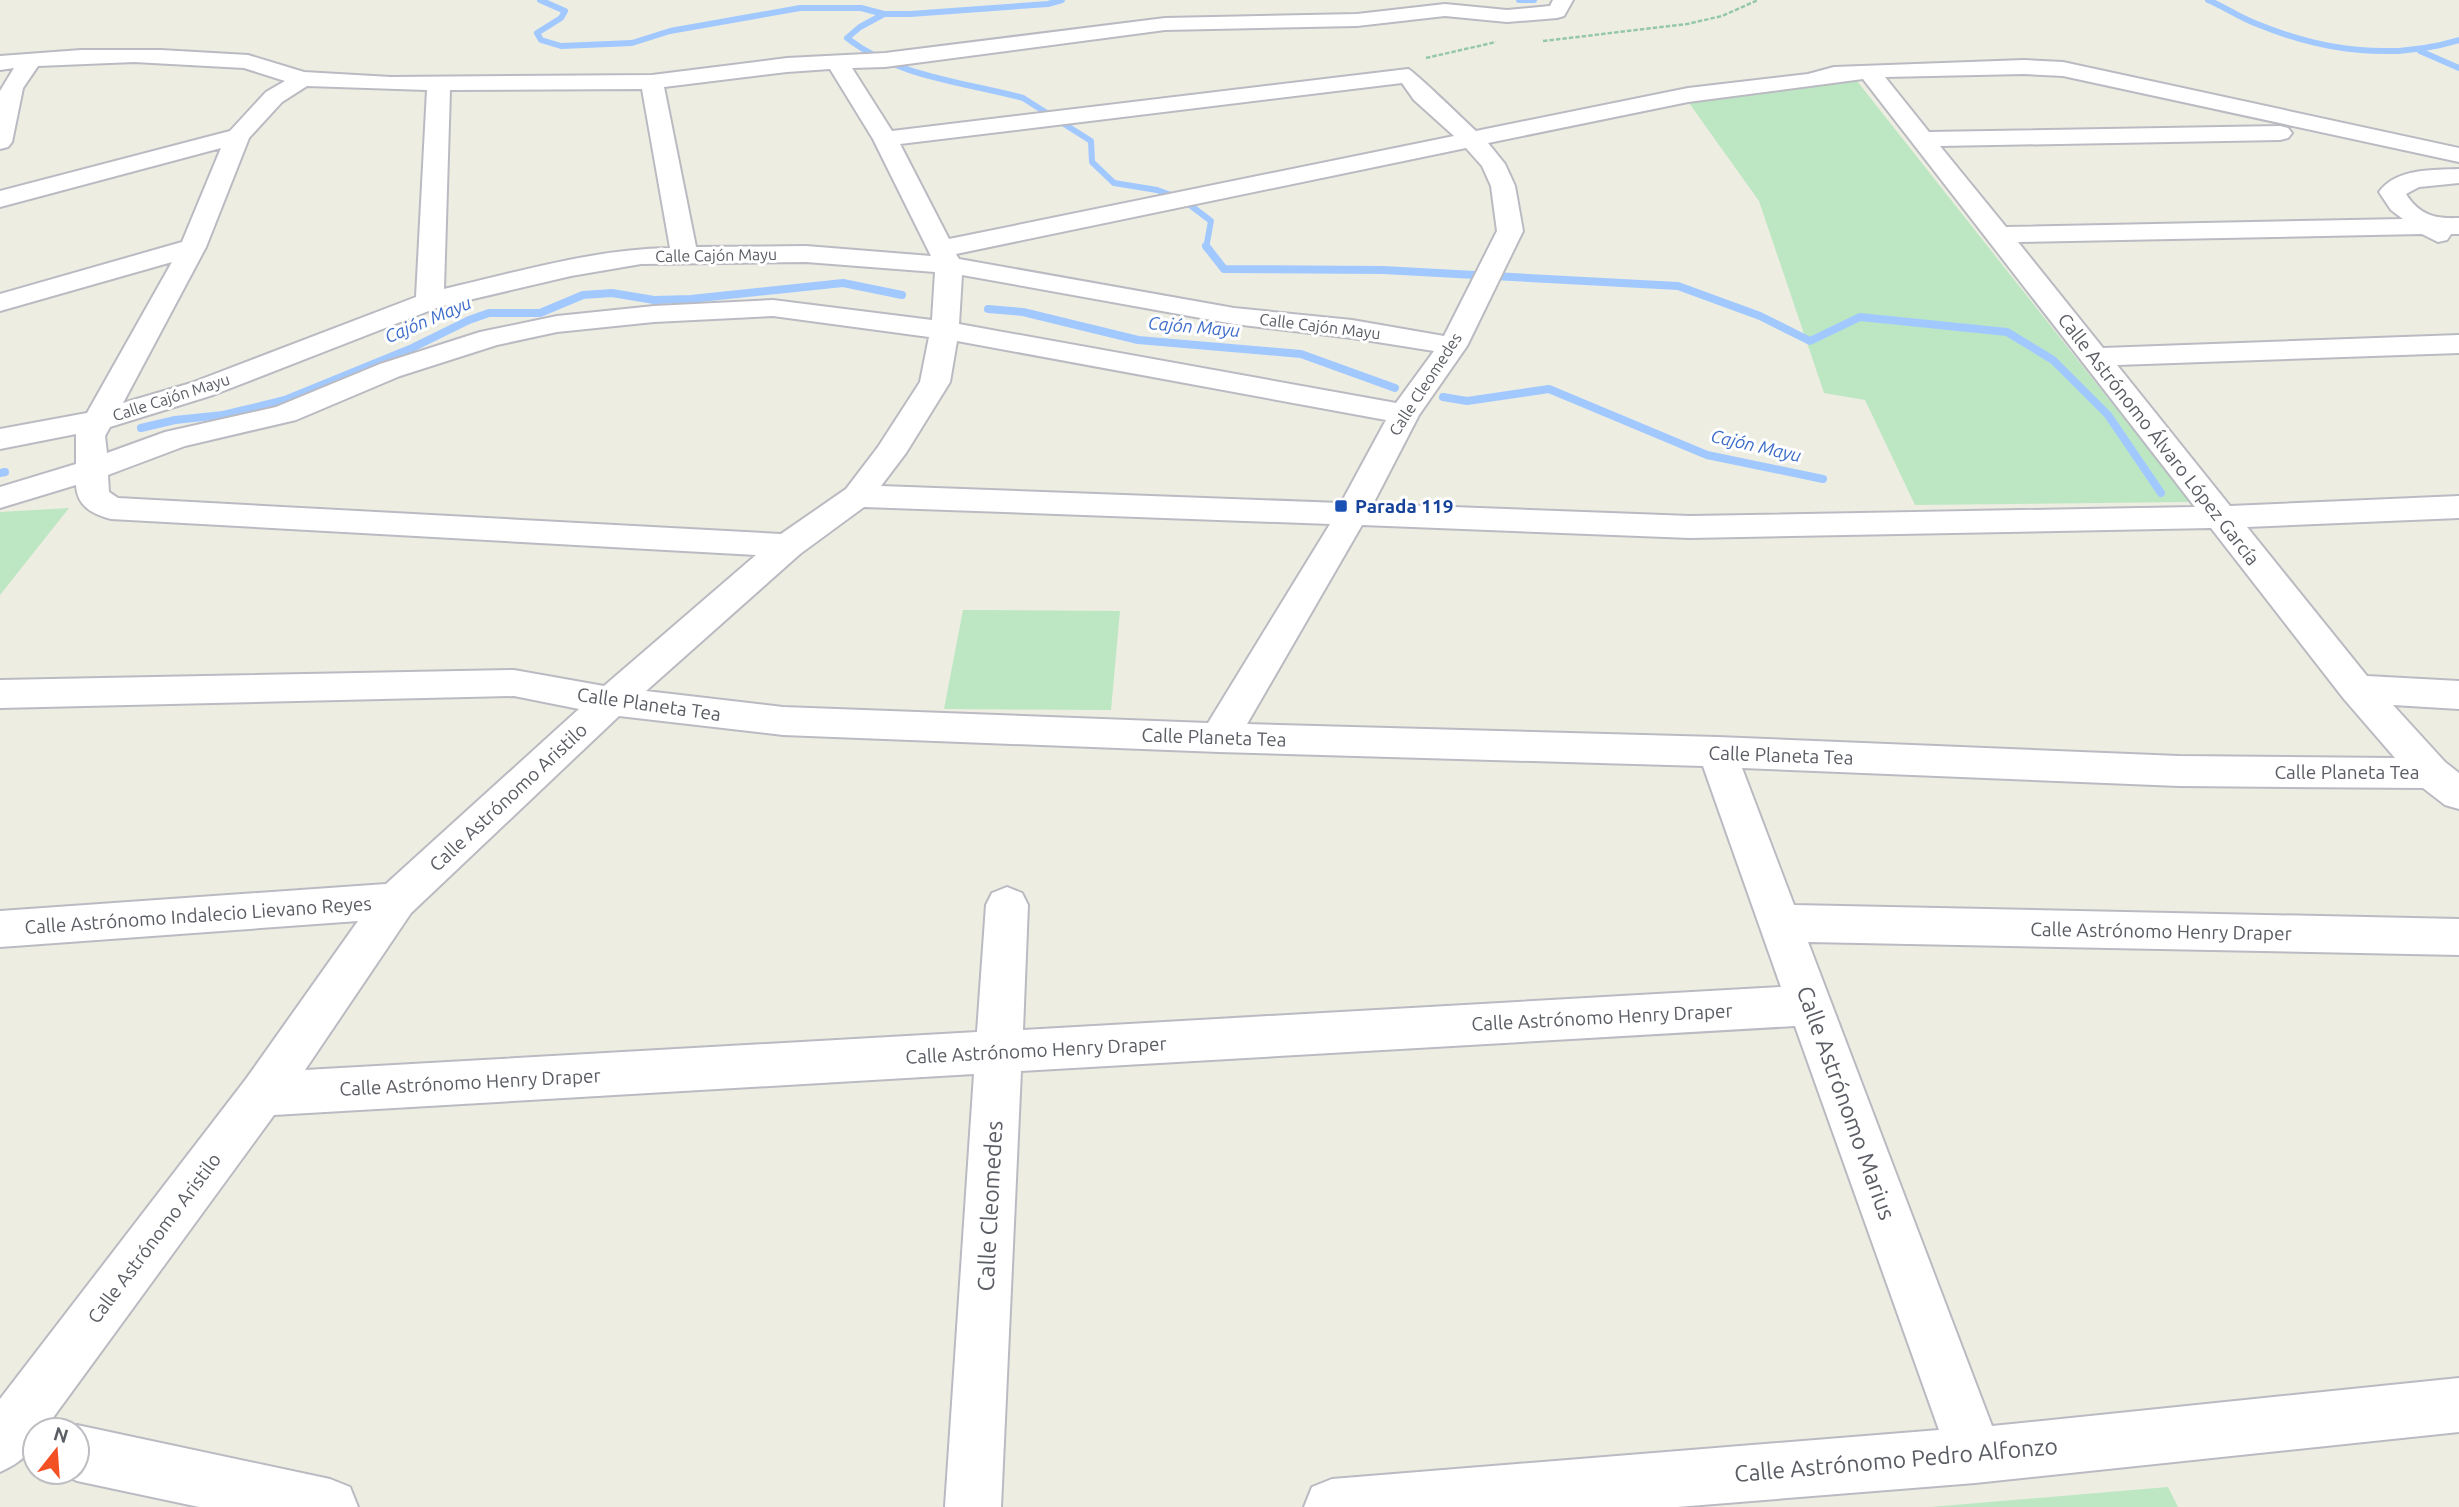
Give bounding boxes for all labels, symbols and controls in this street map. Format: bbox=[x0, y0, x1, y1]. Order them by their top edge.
street label: Calle Cajón Mayu bbox=[655, 245, 777, 265]
water label: Cajón Mayu bbox=[381, 292, 474, 346]
street label: Calle Astrónomo Álvaro López García bbox=[2054, 309, 2264, 569]
street label: Calle Cajón Mayu bbox=[1258, 310, 1382, 342]
water label: Cajón Mayu bbox=[1147, 312, 1241, 340]
street label: Calle Cleomedes bbox=[1385, 329, 1465, 439]
street label: Calle Cajón Mayu bbox=[110, 370, 232, 424]
water label: Cajón Mayu bbox=[1709, 425, 1804, 465]
place label: Parada 119 bbox=[1355, 495, 1453, 517]
marker: Parada 119 bbox=[1333, 498, 1349, 514]
street label: Calle Planeta Tea bbox=[576, 683, 722, 725]
street label: Calle Astrónomo Aristilo bbox=[425, 718, 591, 876]
street label: Calle Planeta Tea bbox=[1141, 723, 1287, 751]
street label: Calle Planeta Tea bbox=[1708, 741, 1854, 769]
street label: Calle Planeta Tea bbox=[2274, 761, 2420, 783]
street label: Calle Astrónomo Indalecio Lievano Reyes bbox=[24, 892, 372, 938]
street label: Calle Astrónomo Henry Draper bbox=[2030, 918, 2292, 944]
street label: Calle Astrónomo Marius bbox=[1793, 983, 1900, 1223]
street label: Calle Astrónomo Henry Draper bbox=[1471, 999, 1733, 1035]
street label: Calle Astrónomo Henry Draper bbox=[905, 1032, 1167, 1068]
street label: Calle Astrónomo Henry Draper bbox=[339, 1064, 601, 1100]
street label: Calle Cleomedes bbox=[973, 1120, 1006, 1292]
street label: Calle Astrónomo Aristilo bbox=[83, 1149, 225, 1327]
north arrow bbox=[21, 1416, 91, 1486]
text: N bbox=[51, 1422, 71, 1447]
street label: Calle Astrónomo Pedro Alfonzo bbox=[1733, 1433, 2059, 1486]

